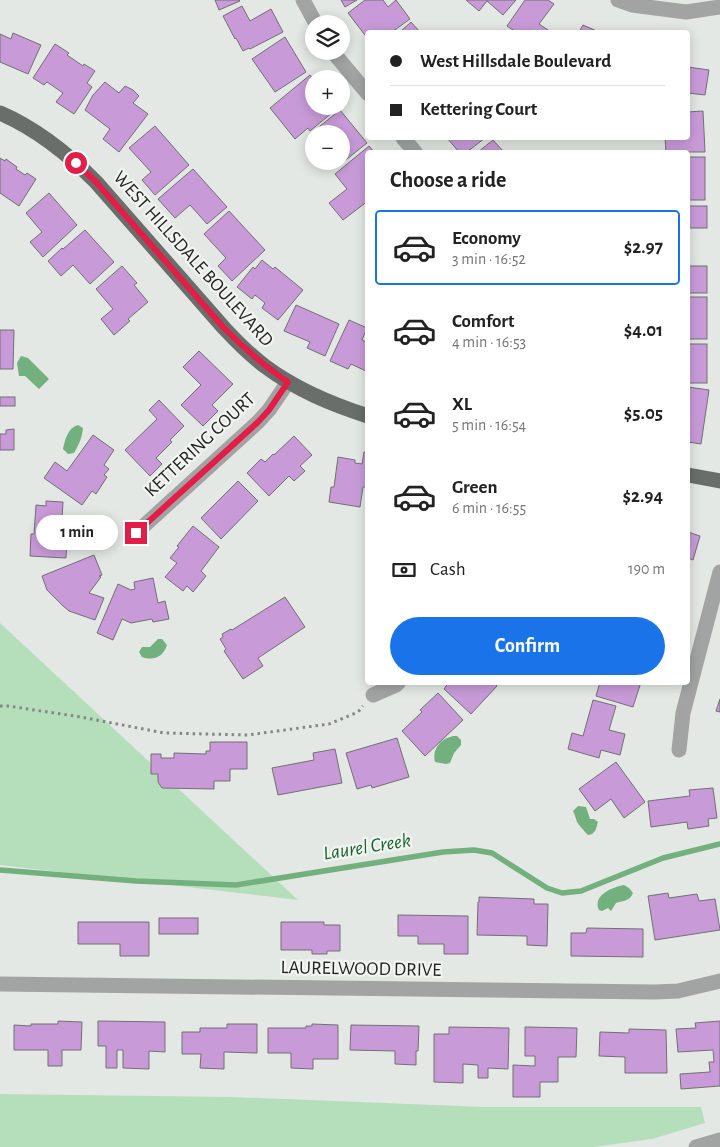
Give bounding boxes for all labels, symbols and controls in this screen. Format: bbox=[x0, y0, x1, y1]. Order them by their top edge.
map controls bbox=[305, 15, 350, 170]
button: layers bbox=[305, 15, 350, 60]
text: West Hillsdale Boulevard bbox=[420, 52, 611, 71]
button: + bbox=[305, 70, 350, 115]
text: Kettering Court bbox=[420, 100, 537, 119]
button: − bbox=[305, 125, 350, 170]
route start bbox=[65, 152, 87, 174]
street label: WEST HILLSDALE BOULEVARD bbox=[109, 168, 277, 350]
text: Choose a ride bbox=[390, 169, 506, 191]
icon: car bbox=[392, 225, 437, 270]
text: Economy bbox=[452, 229, 521, 248]
text: $2.97 bbox=[624, 238, 663, 257]
text: 3 min · 16:52 bbox=[452, 251, 526, 267]
icon: car bbox=[392, 308, 437, 353]
text: Comfort bbox=[452, 312, 514, 331]
text: $4.01 bbox=[624, 321, 663, 340]
text: 4 min · 16:53 bbox=[452, 334, 526, 350]
street label: KETTERING COURT bbox=[141, 389, 259, 501]
icon: car bbox=[392, 391, 437, 436]
text: XL bbox=[452, 395, 472, 414]
text: $5.05 bbox=[624, 404, 663, 423]
text: 5 min · 16:54 bbox=[452, 417, 526, 433]
icon: car bbox=[392, 474, 437, 519]
text: Green bbox=[452, 478, 498, 497]
text: $2.94 bbox=[622, 487, 663, 506]
text: 6 min · 16:55 bbox=[452, 500, 526, 516]
callout: 1 min bbox=[36, 516, 118, 550]
route end bbox=[125, 522, 147, 544]
text: 1 min bbox=[60, 524, 94, 540]
icon: cash bbox=[390, 556, 418, 584]
text: Cash bbox=[430, 560, 466, 579]
text: 190 m bbox=[628, 561, 665, 577]
button: Confirm bbox=[390, 617, 665, 675]
water label: Laurel Creek bbox=[322, 830, 412, 864]
street label: LAURELWOOD DRIVE bbox=[280, 958, 442, 980]

